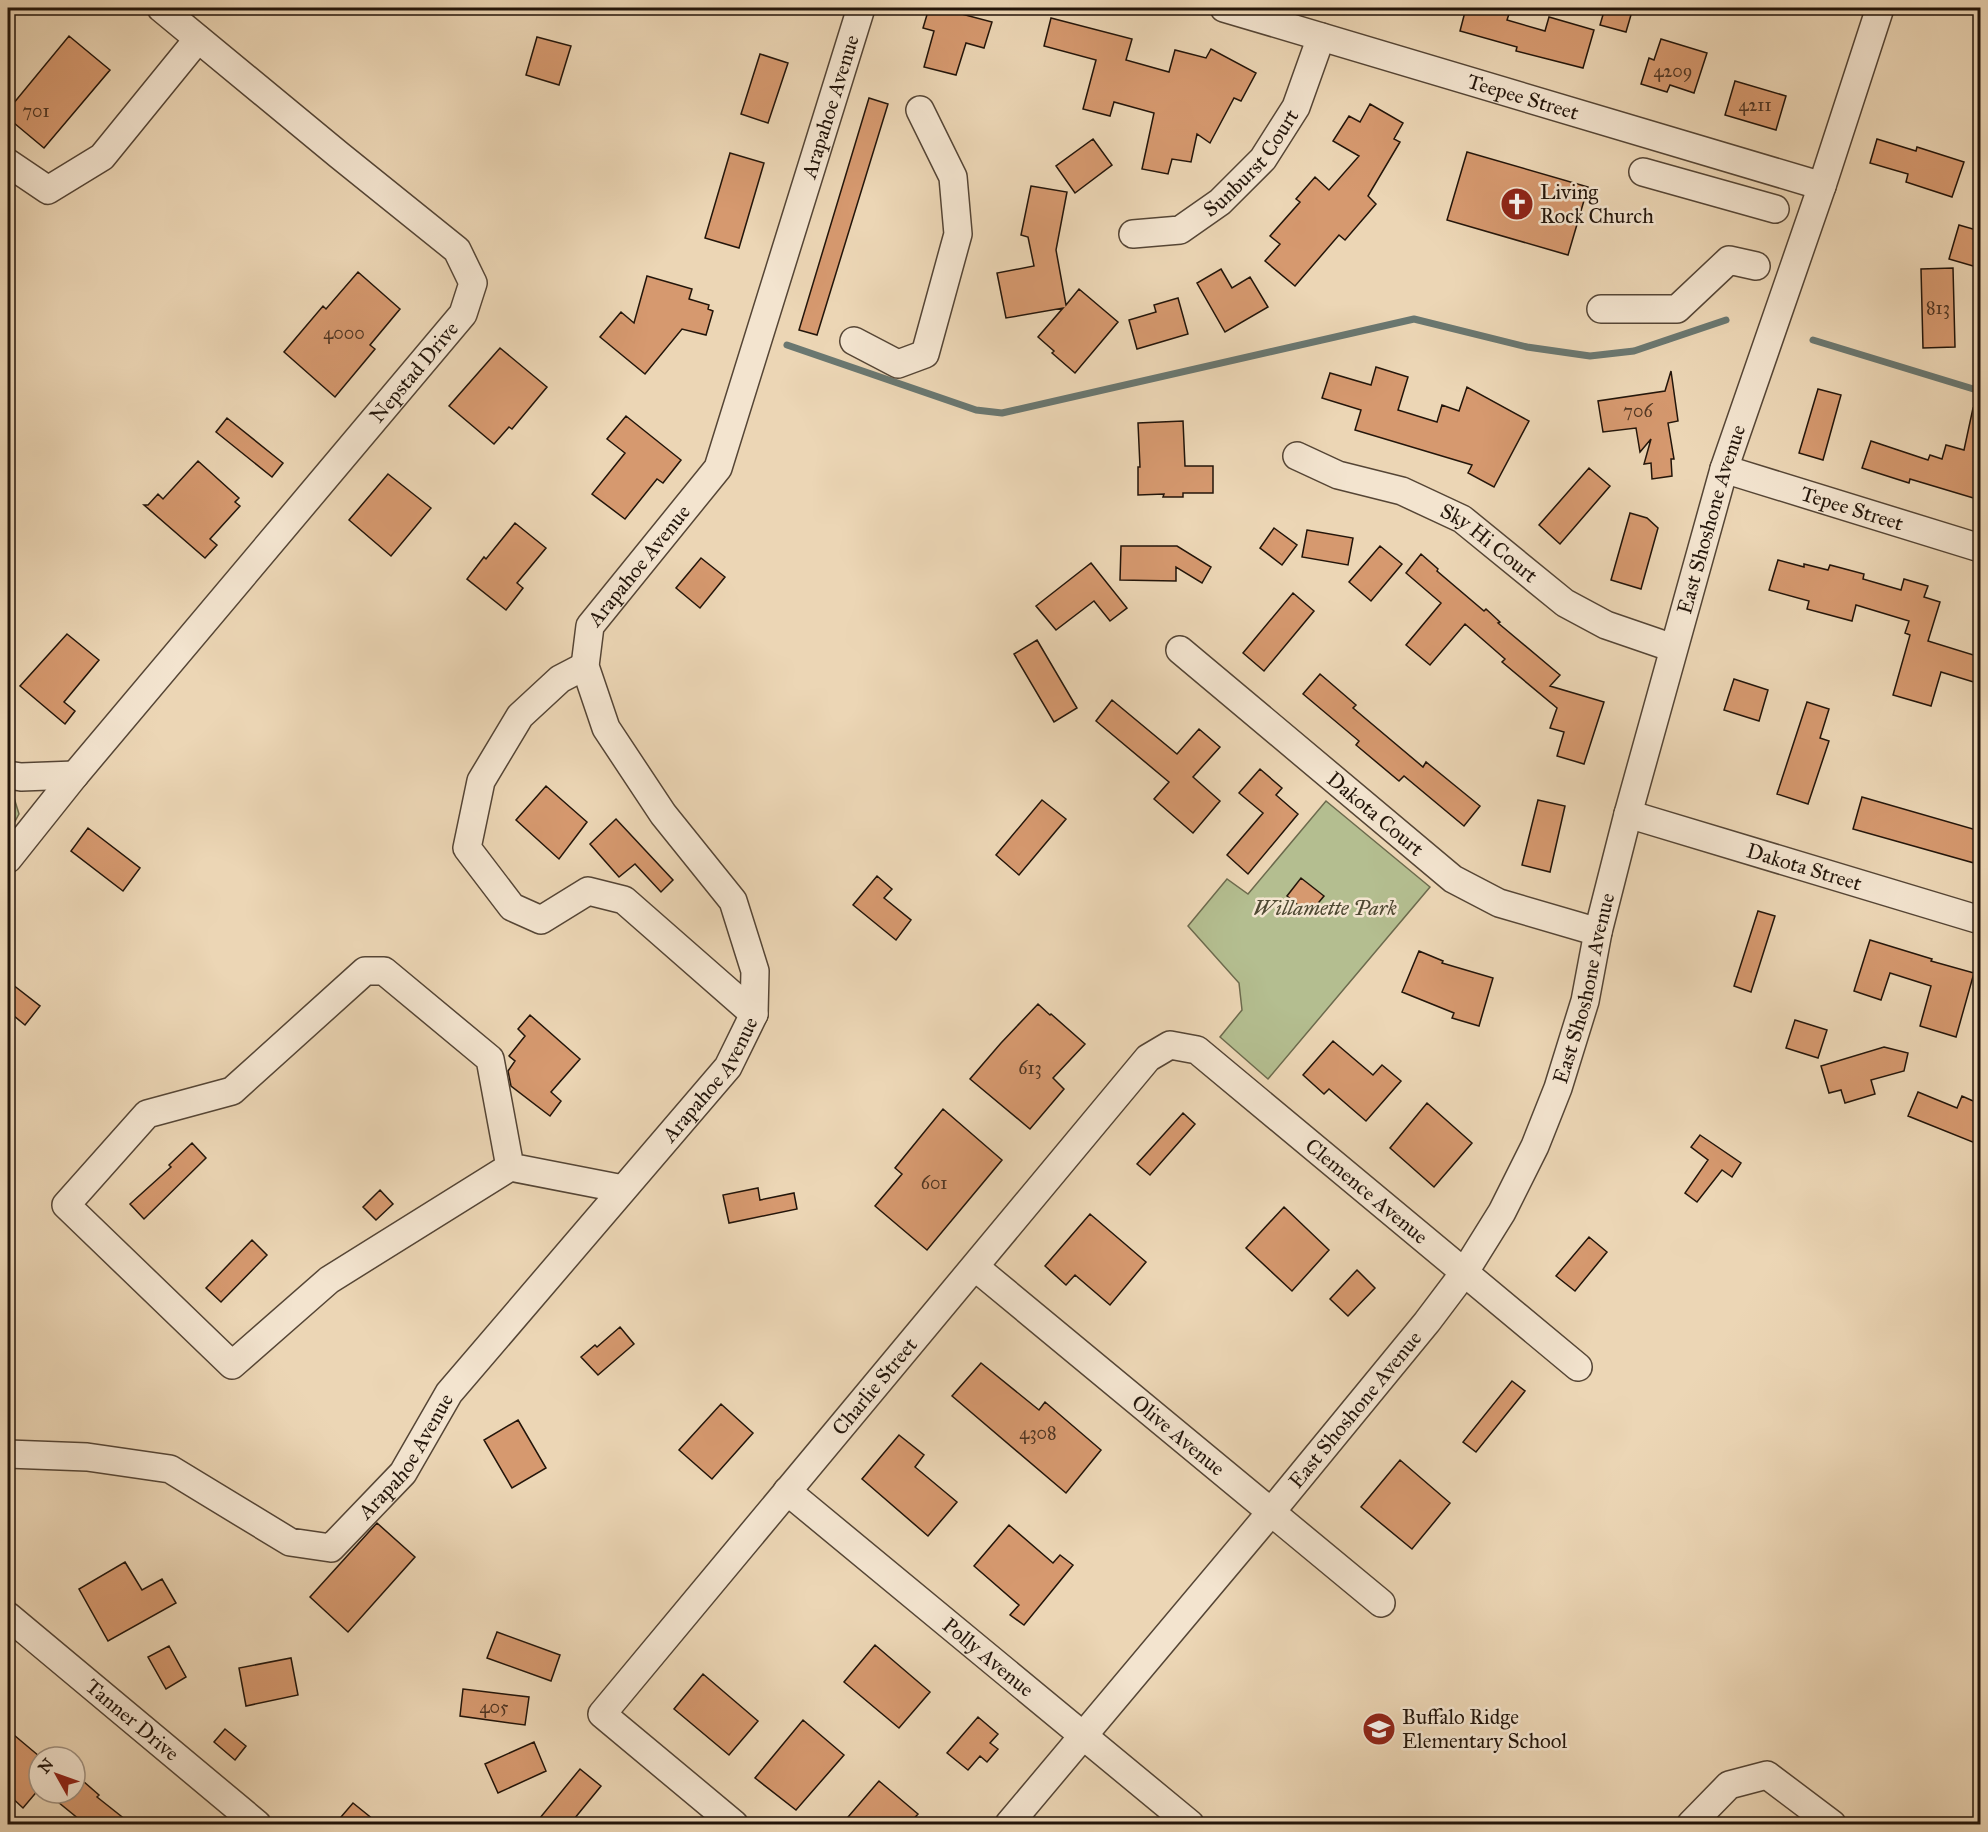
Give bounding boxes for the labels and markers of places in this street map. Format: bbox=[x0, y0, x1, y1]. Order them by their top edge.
place label: Living Rock Church bbox=[1540, 179, 1654, 229]
church icon: Living Rock Church bbox=[1499, 186, 1535, 222]
place label: Buffalo Ridge Elementary School bbox=[1402, 1704, 1567, 1754]
school or university icon: Buffalo Ridge Elementary School bbox=[1361, 1711, 1397, 1747]

